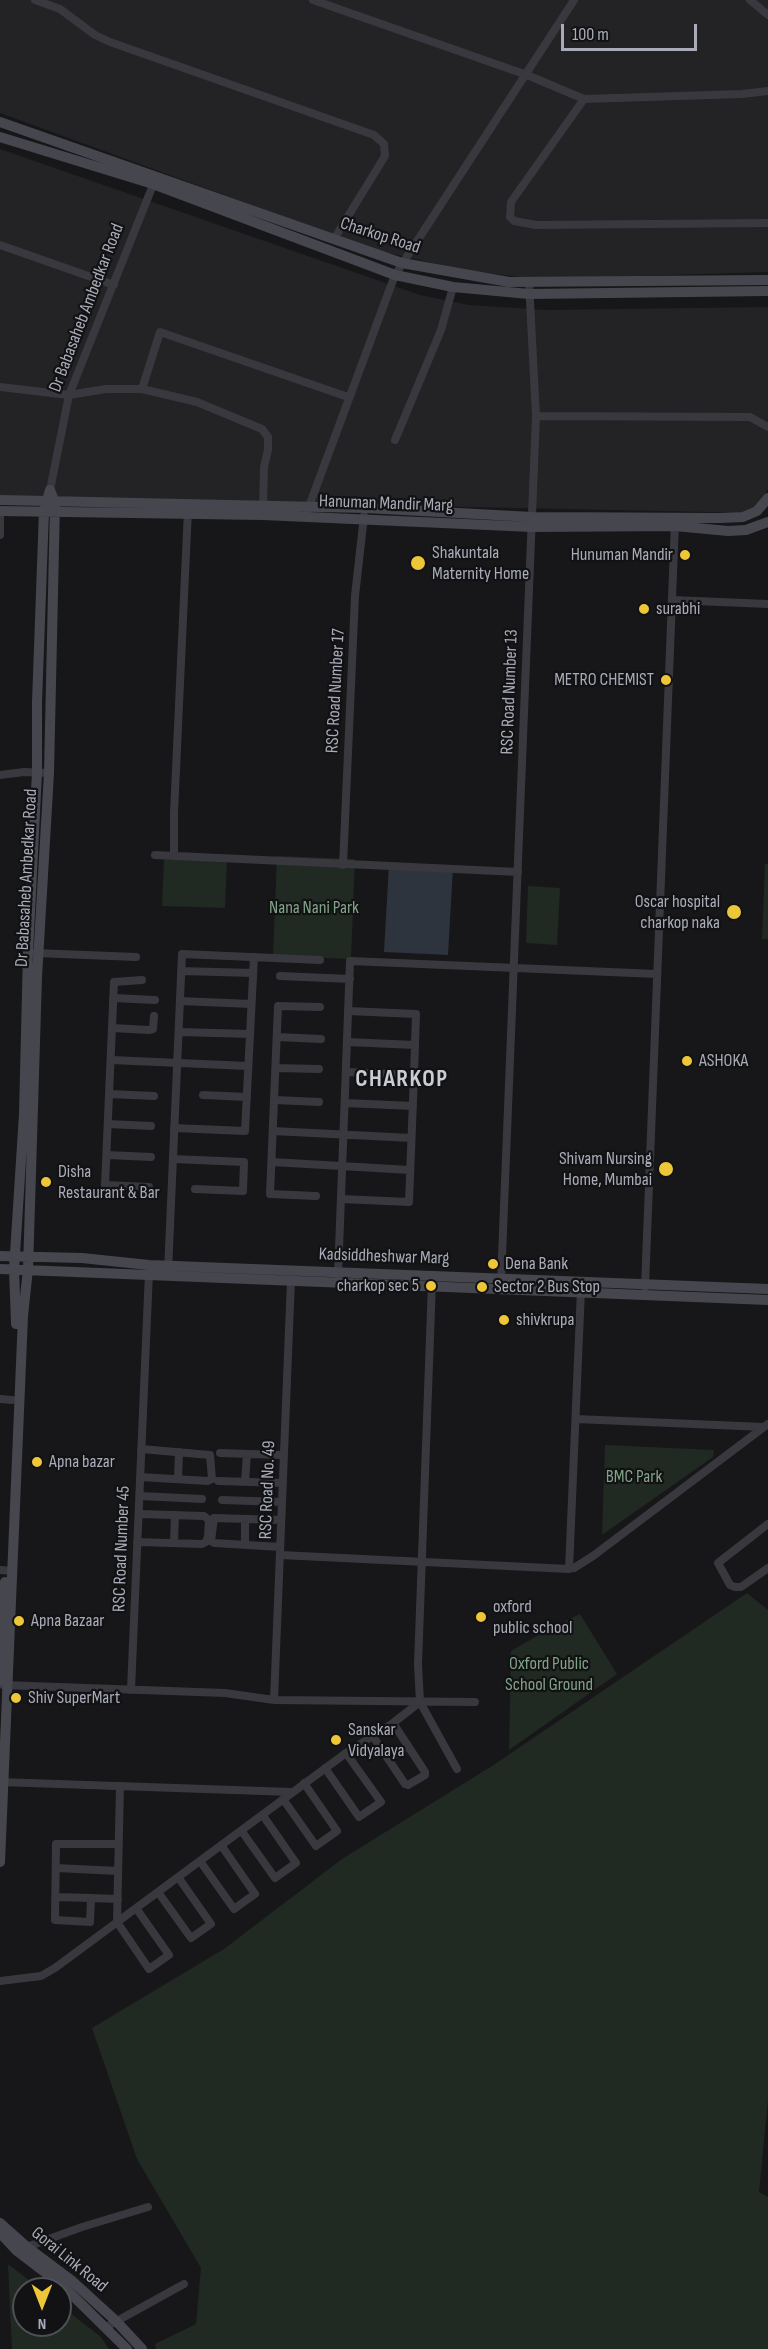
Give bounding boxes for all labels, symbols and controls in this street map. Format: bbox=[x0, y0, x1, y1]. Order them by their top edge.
scale bar bbox=[564, 12, 700, 50]
text: 100 m bbox=[572, 24, 609, 45]
street label: Charkop Road bbox=[337, 213, 423, 259]
street label: Dr Babasaheb Ambedkar Road bbox=[45, 221, 129, 395]
street label: Hanuman Mandir Marg bbox=[319, 491, 453, 517]
place label: Shakuntala Maternity Home bbox=[432, 542, 529, 584]
place label: Hunuman Mandir bbox=[571, 544, 673, 566]
marker: Hunuman Mandir bbox=[678, 548, 692, 562]
marker: Shakuntala Maternity Home bbox=[409, 554, 427, 572]
place label: surabhi bbox=[656, 598, 700, 620]
marker: surabhi bbox=[637, 602, 651, 616]
street label: RSC Road Number 17 bbox=[322, 628, 350, 754]
street label: RSC Road Number 13 bbox=[497, 629, 523, 755]
place label: METRO CHEMIST bbox=[554, 669, 654, 691]
marker: METRO CHEMIST bbox=[659, 673, 673, 687]
street label: Dr Babasaheb Ambedkar Road bbox=[12, 788, 42, 968]
place label: Oscar hospital charkop naka bbox=[635, 891, 720, 934]
park label: Nana Nani Park bbox=[269, 897, 359, 919]
marker: Oscar hospital charkop naka bbox=[725, 903, 743, 921]
place label: ASHOKA bbox=[699, 1050, 748, 1072]
marker: ASHOKA bbox=[680, 1054, 694, 1068]
district label: CHARKOP bbox=[355, 1066, 449, 1094]
place label: Shivam Nursing Home, Mumbai bbox=[559, 1148, 652, 1190]
marker: Shivam Nursing Home, Mumbai bbox=[657, 1160, 675, 1178]
place label: Disha Restaurant & Bar bbox=[58, 1161, 160, 1204]
marker: Disha Restaurant & Bar bbox=[39, 1175, 53, 1189]
street label: Kadsiddheshwar Marg bbox=[318, 1244, 450, 1270]
place label: Dena Bank bbox=[505, 1253, 568, 1275]
marker: Dena Bank bbox=[486, 1257, 500, 1271]
place label: charkop sec 5 bbox=[337, 1275, 419, 1297]
place label: Sector 2 Bus Stop bbox=[494, 1276, 600, 1298]
marker: charkop sec 5 bbox=[424, 1279, 438, 1293]
marker: Sector 2 Bus Stop bbox=[475, 1280, 489, 1294]
place label: shivkrupa bbox=[516, 1309, 574, 1331]
marker: shivkrupa bbox=[497, 1313, 511, 1327]
street label: RSC Road No. 49 bbox=[255, 1440, 281, 1540]
place label: Apna bazar bbox=[49, 1451, 115, 1473]
marker: Apna bazar bbox=[30, 1455, 44, 1469]
park label: BMC Park bbox=[606, 1466, 662, 1488]
street label: RSC Road Number 45 bbox=[109, 1486, 135, 1612]
place label: oxford public school bbox=[493, 1596, 572, 1638]
place label: Apna Bazaar bbox=[31, 1610, 104, 1632]
marker: oxford public school bbox=[474, 1610, 488, 1624]
marker: Apna Bazaar bbox=[12, 1614, 26, 1628]
park label: Oxford Public School Ground bbox=[505, 1653, 593, 1696]
place label: Shiv SuperMart bbox=[28, 1687, 120, 1709]
marker: Shiv SuperMart bbox=[9, 1691, 23, 1705]
place label: Sanskar Vidyalaya bbox=[348, 1719, 404, 1762]
marker: Sanskar Vidyalaya bbox=[329, 1733, 343, 1747]
street label: Gorai Link Road bbox=[26, 2223, 112, 2297]
north arrow bbox=[12, 2277, 72, 2337]
text: N bbox=[38, 2314, 46, 2333]

